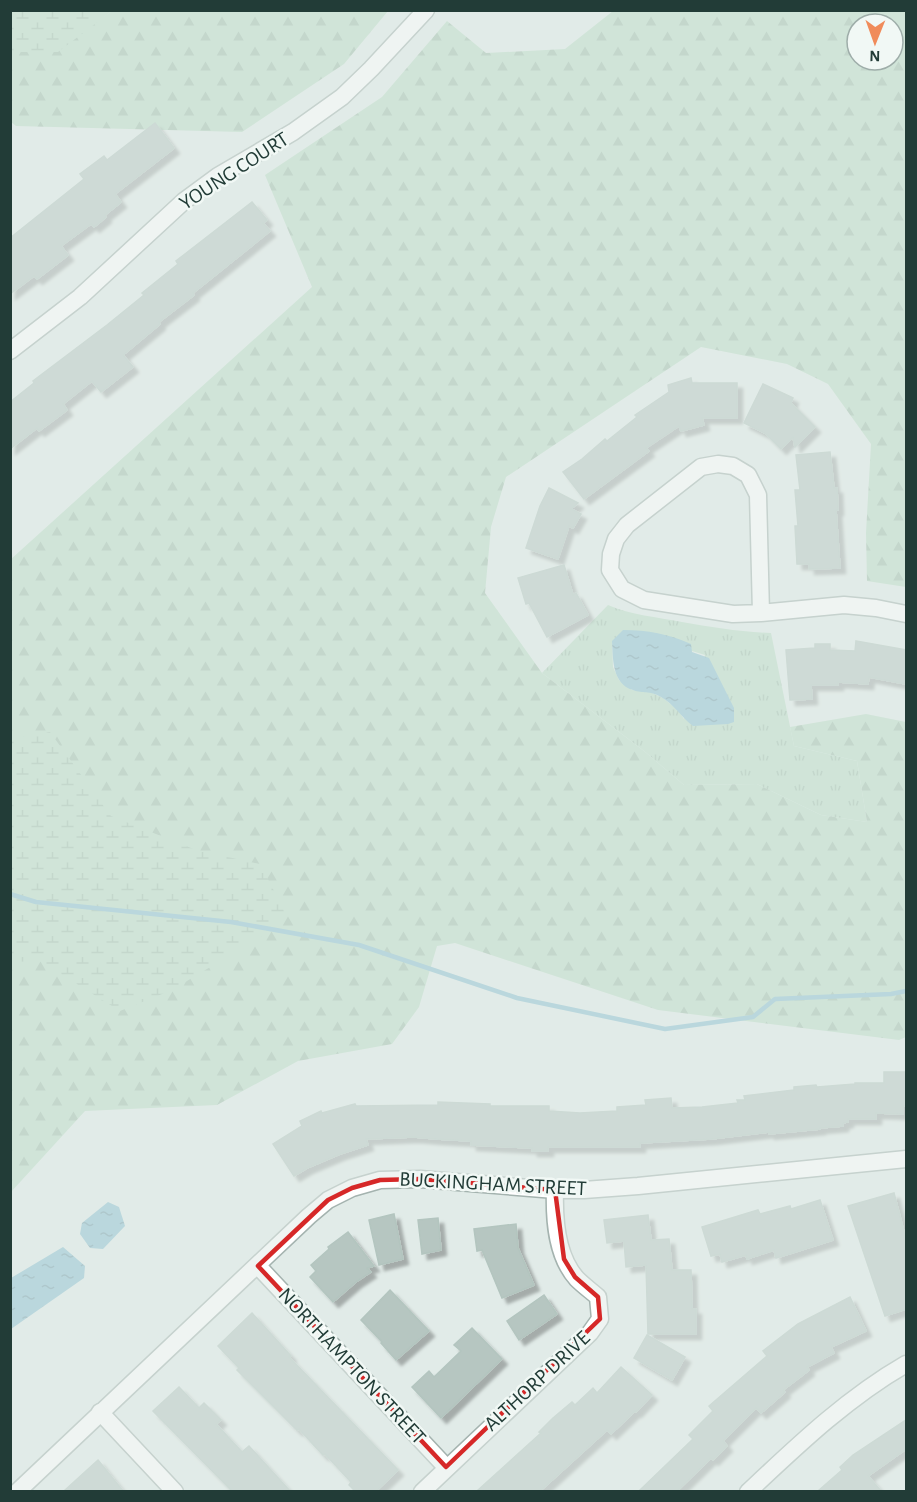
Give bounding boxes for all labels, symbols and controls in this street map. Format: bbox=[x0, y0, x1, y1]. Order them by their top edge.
north arrow bbox=[845, 12, 905, 72]
text: N bbox=[869, 48, 880, 64]
street label: YOUNG COURT bbox=[176, 128, 292, 214]
street label: BUCKINGHAM STREET bbox=[399, 1169, 587, 1199]
street label: NORTHAMPTON STREET bbox=[274, 1284, 430, 1448]
street label: ALTHORP DRIVE bbox=[480, 1327, 594, 1435]

